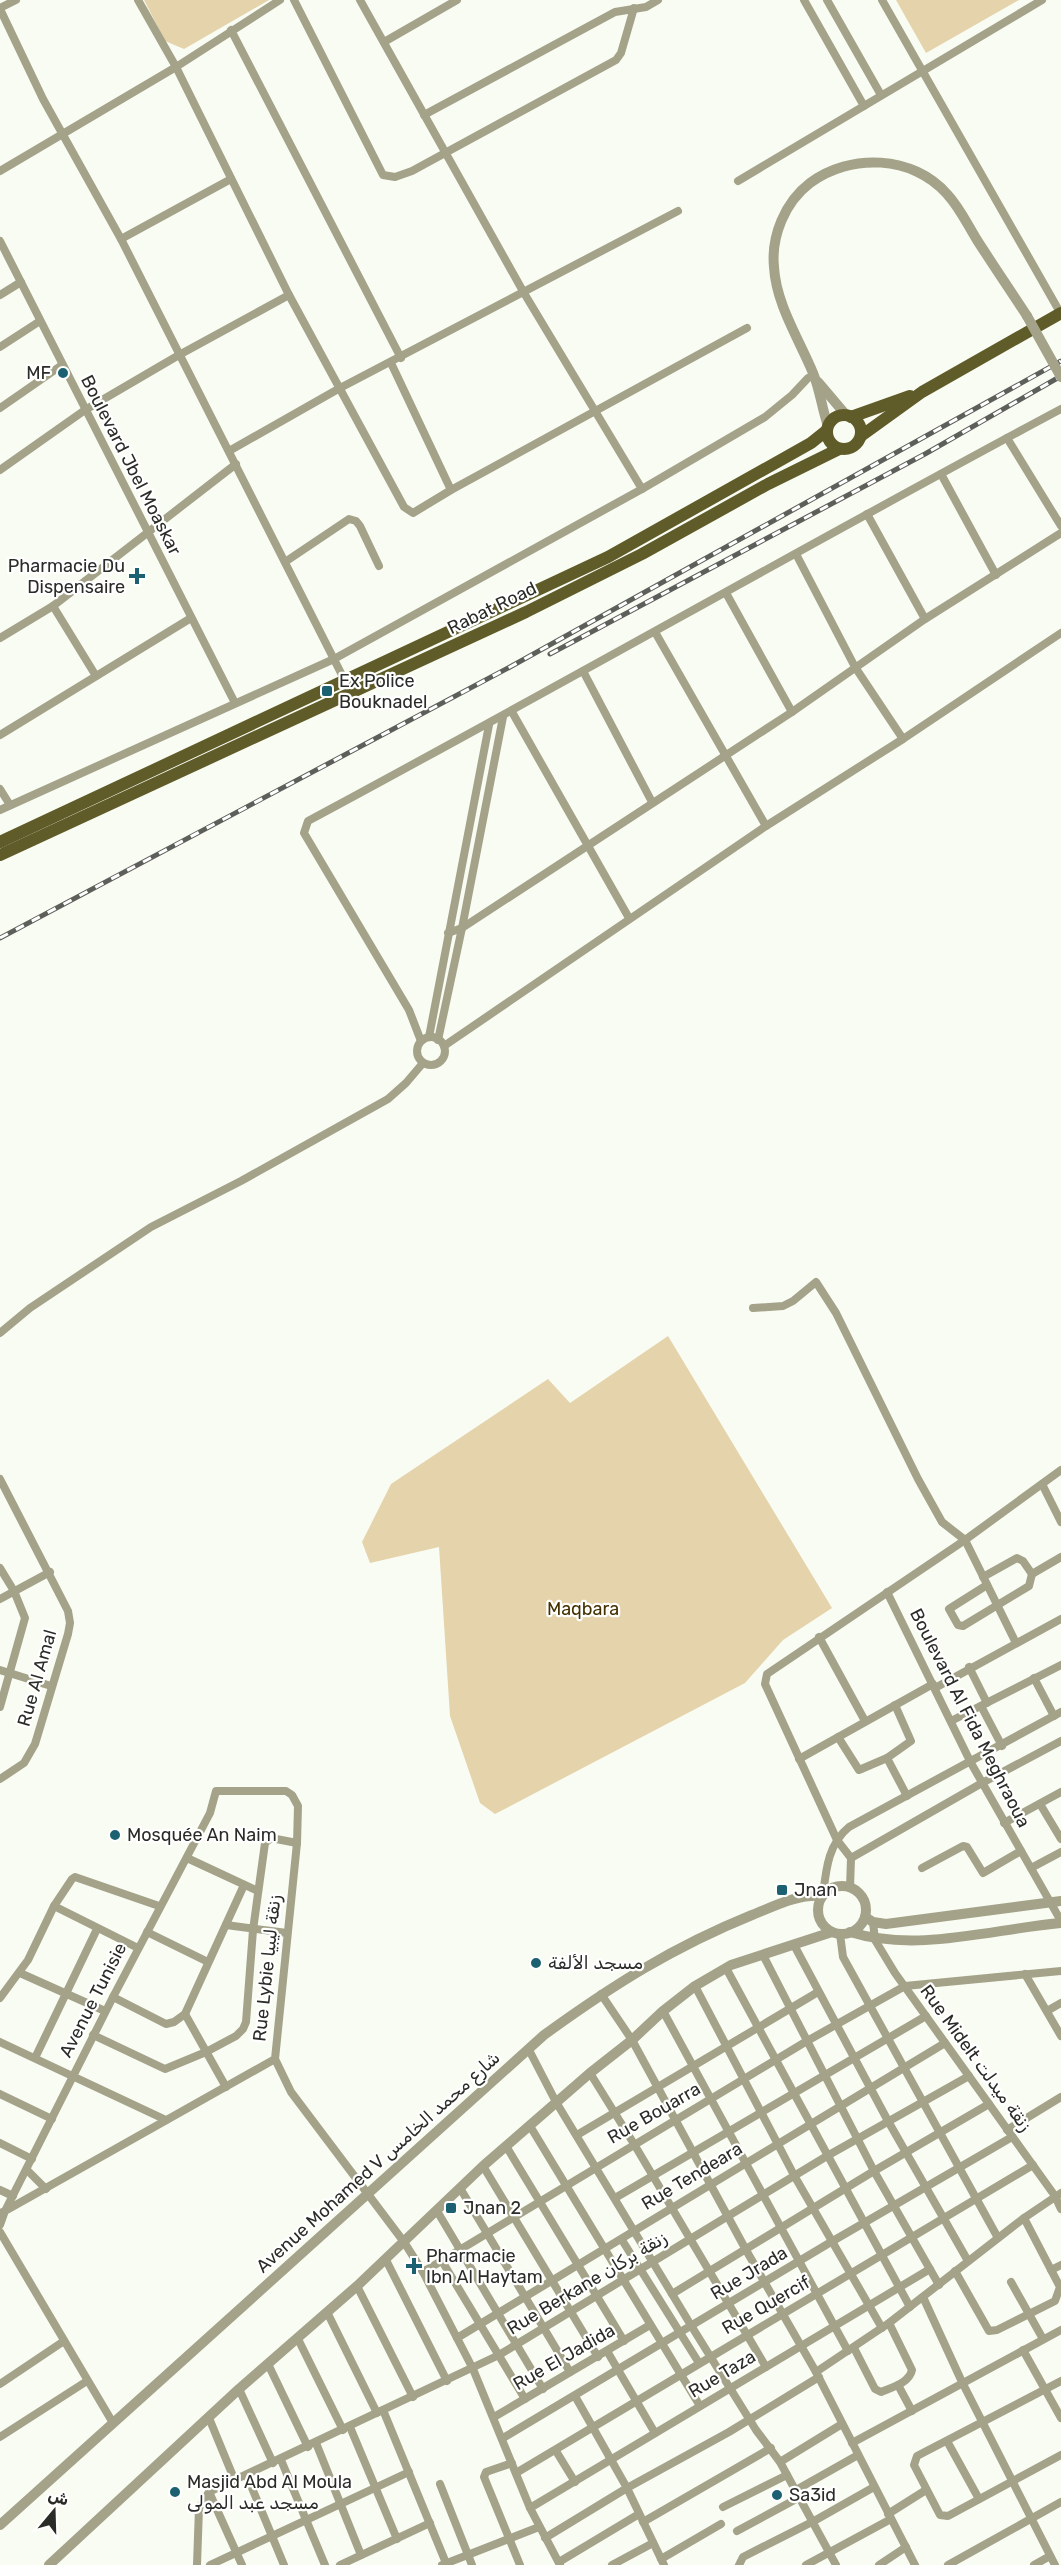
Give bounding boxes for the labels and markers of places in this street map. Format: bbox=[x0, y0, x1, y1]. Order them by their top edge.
place label: MF bbox=[26, 362, 51, 384]
marker: MF bbox=[56, 366, 70, 380]
place label: Pharmacie Du Dispensaire bbox=[8, 555, 125, 598]
marker: Pharmacie Du Dispensaire bbox=[130, 569, 144, 583]
place label: Ex Police Bouknadel bbox=[339, 670, 428, 713]
marker: Ex Police Bouknadel bbox=[320, 684, 334, 698]
place label: Mosquée An Naim bbox=[127, 1824, 277, 1846]
marker: Mosquée An Naim bbox=[108, 1828, 122, 1842]
place label: Jnan bbox=[794, 1879, 837, 1901]
marker: Jnan bbox=[775, 1883, 789, 1897]
place label: مسجد الألفة bbox=[548, 1952, 643, 1974]
marker: مسجد الألفة bbox=[529, 1956, 543, 1970]
place label: Jnan 2 bbox=[463, 2197, 521, 2219]
marker: Jnan 2 bbox=[444, 2201, 458, 2215]
place label: Pharmacie Ibn Al Haytam bbox=[426, 2245, 543, 2288]
marker: Pharmacie Ibn Al Haytam bbox=[407, 2259, 421, 2273]
place label: Masjid Abd Al Moula مسجد عبد المولى bbox=[187, 2471, 352, 2514]
place label: Sa3id bbox=[789, 2484, 836, 2506]
marker: Masjid Abd Al Moula مسجد عبد المولى bbox=[168, 2485, 182, 2499]
marker: Sa3id bbox=[770, 2488, 784, 2502]

